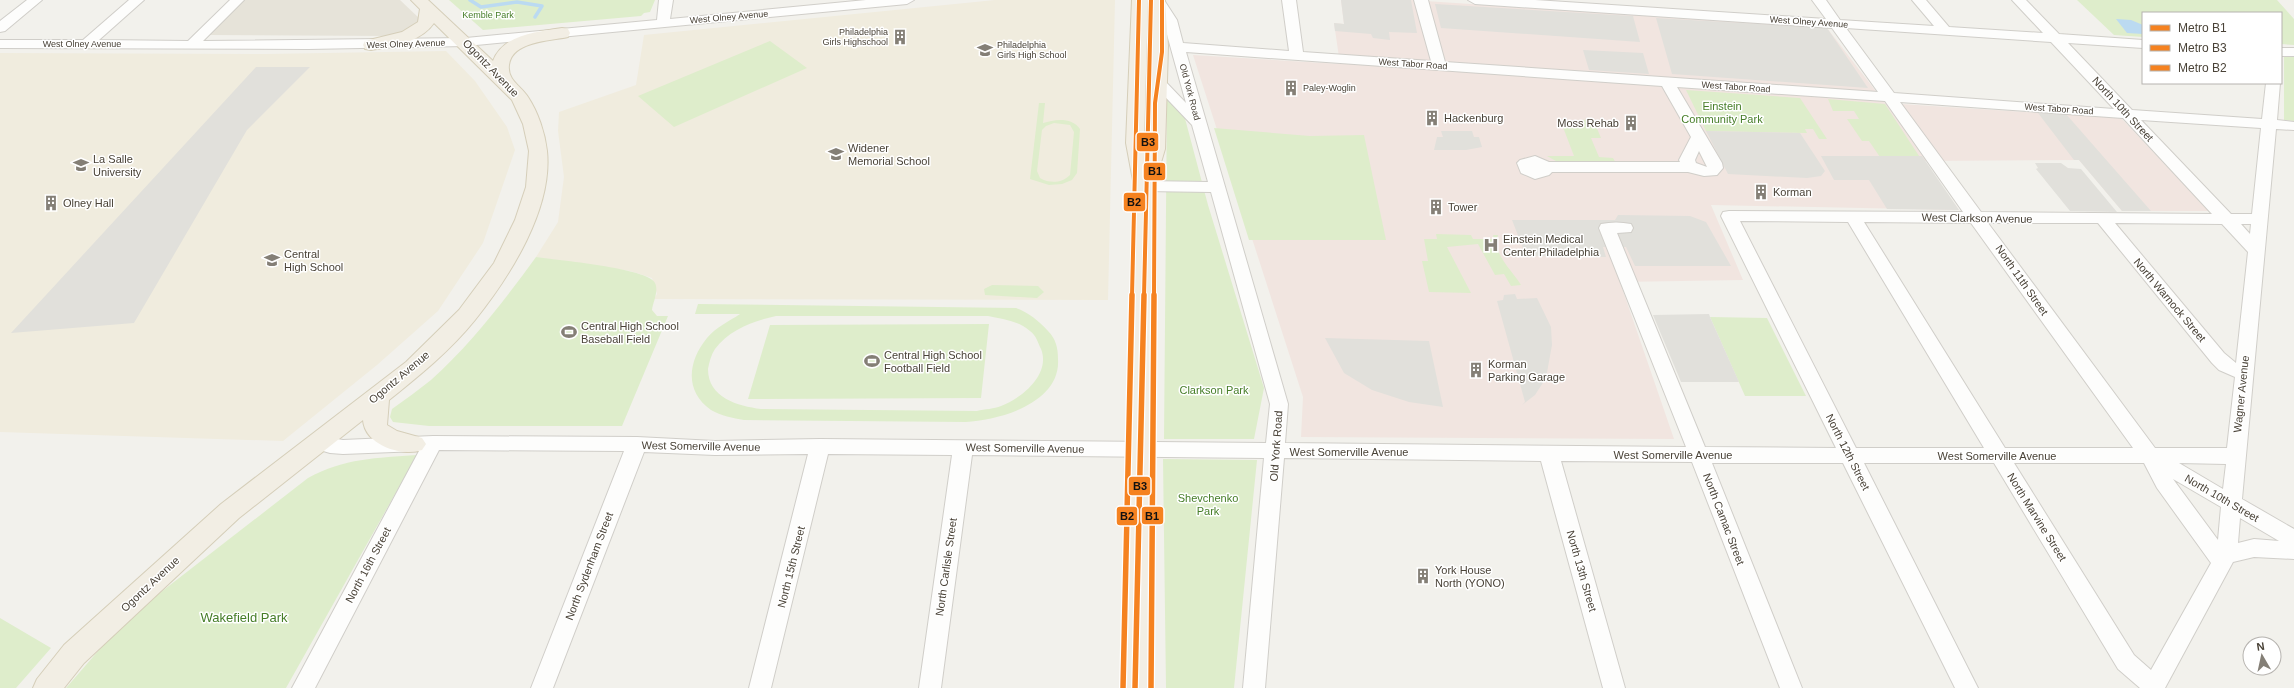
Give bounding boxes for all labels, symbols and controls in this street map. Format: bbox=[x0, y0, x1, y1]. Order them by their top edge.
street label: West Olney Avenue bbox=[689, 9, 769, 25]
park label: Kemble Park bbox=[462, 10, 514, 20]
legend bbox=[2142, 12, 2282, 84]
street label: West Olney Avenue bbox=[1769, 14, 1849, 30]
text: Metro B1 bbox=[2178, 21, 2227, 35]
place label: Philadelphia Girls Highschool bbox=[822, 27, 888, 47]
building icon: Philadelphia Girls Highschool bbox=[891, 28, 909, 46]
street label: Ogontz Avenue bbox=[461, 37, 521, 99]
street label: West Olney Avenue bbox=[366, 38, 446, 50]
street label: West Olney Avenue bbox=[43, 39, 121, 49]
place label: Philadelphia Girls High School bbox=[997, 40, 1067, 60]
school or university icon: Philadelphia Girls High School bbox=[976, 41, 994, 59]
text: Metro B3 bbox=[2178, 41, 2227, 55]
street label: West Tabor Road bbox=[1378, 57, 1448, 71]
text: Metro B2 bbox=[2178, 61, 2227, 75]
street label: Old York Road bbox=[1178, 63, 1202, 121]
street label: North 10th Street bbox=[2090, 74, 2156, 144]
building icon: Paley-Woglin bbox=[1282, 79, 1300, 97]
street label: West Tabor Road bbox=[1701, 80, 1771, 94]
place label: Paley-Woglin bbox=[1303, 83, 1356, 93]
park label: Einstein Community Park bbox=[1681, 100, 1763, 125]
street label: West Tabor Road bbox=[2024, 102, 2094, 116]
building icon: Hackenburg bbox=[1423, 109, 1441, 127]
place label: Hackenburg bbox=[1444, 112, 1503, 124]
building icon: Moss Rehab bbox=[1622, 114, 1640, 132]
place label: Moss Rehab bbox=[1557, 117, 1619, 129]
line badge: B3 bbox=[1136, 132, 1159, 152]
text: B3 bbox=[1141, 136, 1155, 148]
place label: Widener Memorial School bbox=[848, 142, 930, 167]
school or university icon: Widener Memorial School bbox=[827, 145, 845, 163]
place label: La Salle University bbox=[93, 153, 142, 178]
school or university icon: La Salle University bbox=[72, 156, 90, 174]
line badge: B1 bbox=[1143, 162, 1166, 181]
text: B1 bbox=[1148, 165, 1162, 177]
building icon: Korman bbox=[1752, 183, 1770, 201]
place label: Korman bbox=[1773, 186, 1812, 198]
line badge: B2 bbox=[1123, 192, 1146, 212]
building icon: Olney Hall bbox=[42, 194, 60, 212]
text: B2 bbox=[1127, 196, 1141, 208]
place label: Olney Hall bbox=[63, 197, 114, 209]
building icon: Tower bbox=[1427, 198, 1445, 216]
place label: Tower bbox=[1448, 201, 1478, 213]
street label: West Clarkson Avenue bbox=[1921, 211, 2033, 225]
place label: Einstein Medical Center Philadelphia bbox=[1503, 233, 1600, 258]
hospital icon: Einstein Medical Center Philadelphia bbox=[1482, 236, 1500, 254]
street label: North 11th Street bbox=[1993, 243, 2051, 317]
place label: Central High School bbox=[284, 248, 343, 273]
school or university icon: Central High School bbox=[263, 251, 281, 269]
street label: North Warnock Street bbox=[2132, 256, 2208, 344]
place label: Central High School Baseball Field bbox=[581, 320, 679, 345]
sports icon: Central High School Baseball Field bbox=[560, 323, 578, 341]
street label: Ogontz Avenue bbox=[366, 348, 432, 406]
place label: Central High School Football Field bbox=[884, 349, 982, 374]
sports icon: Central High School Football Field bbox=[863, 352, 881, 370]
street label: Wagner Avenue bbox=[2231, 355, 2251, 433]
place label: Korman Parking Garage bbox=[1488, 358, 1565, 383]
building icon: Korman Parking Garage bbox=[1467, 361, 1485, 379]
park label: Clarkson Park bbox=[1179, 384, 1249, 396]
street label: Old York Road bbox=[1268, 410, 1284, 482]
street label: North 12th Street bbox=[1824, 412, 1872, 492]
street label: West Somerville Avenue bbox=[641, 439, 761, 453]
street label: West Somerville Avenue bbox=[965, 441, 1085, 455]
street label: West Somerville Avenue bbox=[1290, 446, 1408, 458]
street label: West Somerville Avenue bbox=[1614, 449, 1732, 461]
street label: West Somerville Avenue bbox=[1938, 450, 2056, 462]
street label: North Camac Street bbox=[1701, 471, 1747, 567]
street label: North Marvine Street bbox=[2005, 471, 2069, 563]
street label: North 10th Street bbox=[2183, 472, 2261, 524]
line badge: B3 bbox=[1128, 476, 1151, 496]
text: B3 bbox=[1133, 480, 1147, 492]
park label: Shevchenko Park bbox=[1178, 492, 1238, 517]
line badge: B2 bbox=[1116, 506, 1138, 526]
line badge: B1 bbox=[1141, 506, 1164, 525]
street label: North Sydenham Street bbox=[563, 510, 615, 622]
text: B2 bbox=[1120, 510, 1134, 522]
text: B1 bbox=[1145, 510, 1159, 522]
street label: North Carlisle Street bbox=[933, 517, 959, 617]
street label: North 16th Street bbox=[343, 525, 393, 605]
street label: North 15th Street bbox=[775, 525, 807, 609]
street label: North 13th Street bbox=[1565, 529, 1599, 613]
street label: Ogontz Avenue bbox=[118, 554, 182, 614]
place label: York House North (YONO) bbox=[1435, 564, 1505, 589]
building icon: York House North (YONO) bbox=[1414, 567, 1432, 585]
park label: Wakefield Park bbox=[201, 610, 288, 625]
north arrow bbox=[2242, 636, 2282, 676]
text: N bbox=[2256, 640, 2265, 653]

